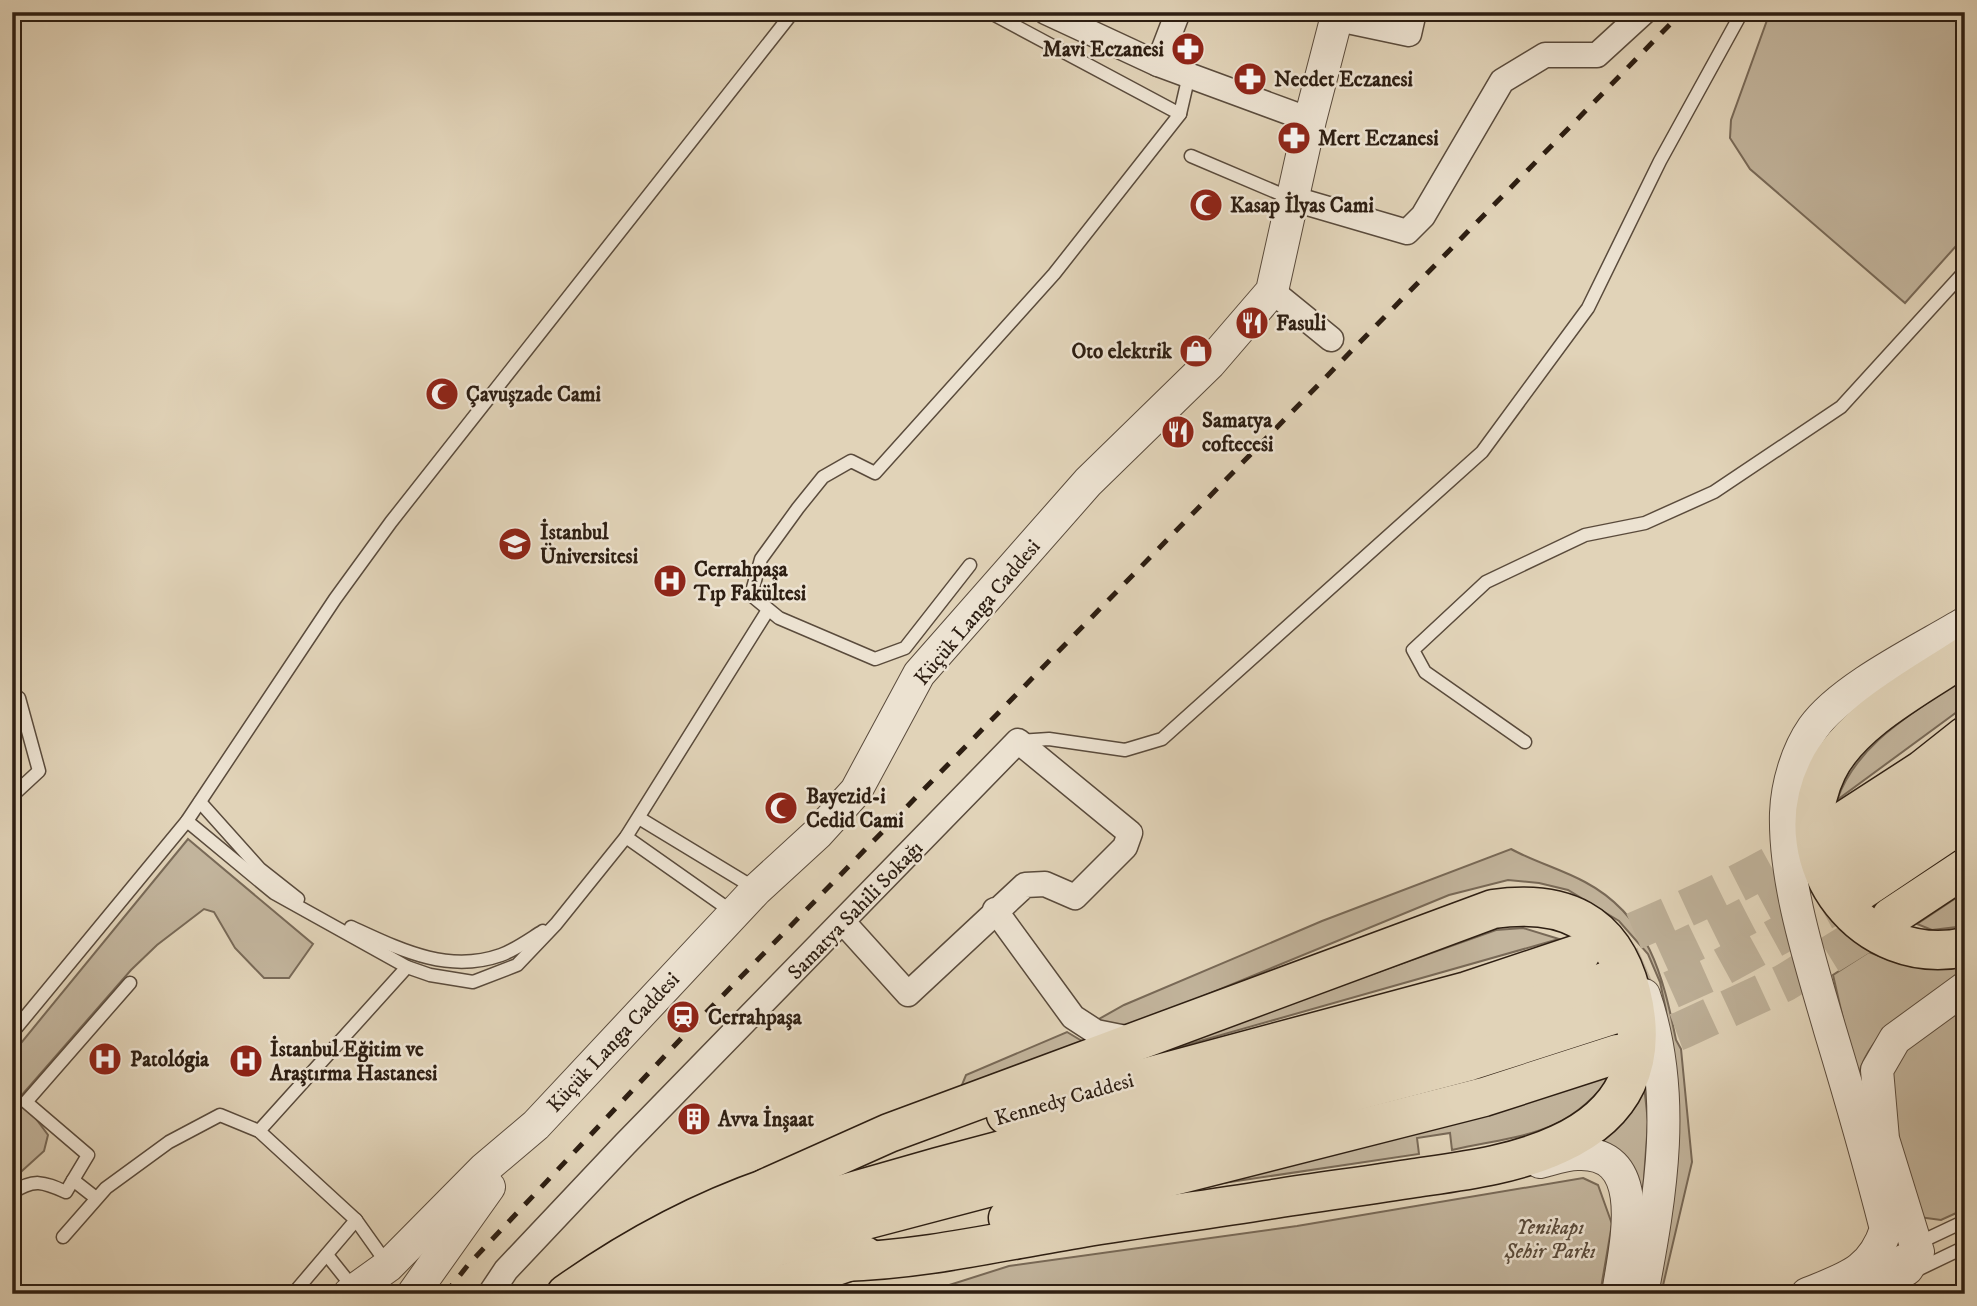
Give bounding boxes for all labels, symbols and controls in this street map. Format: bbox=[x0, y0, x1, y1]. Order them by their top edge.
pharmacy icon: Mavi Eczanesi bbox=[1169, 30, 1207, 68]
place label: Mavi Eczanesi bbox=[1043, 37, 1165, 63]
pharmacy icon: Necdet Eczanesi bbox=[1231, 60, 1269, 98]
place label: Necdet Eczanesi bbox=[1274, 67, 1414, 93]
pharmacy icon: Mert Eczanesi bbox=[1275, 119, 1313, 157]
place label: Mert Eczanesi bbox=[1318, 126, 1439, 152]
mosque icon: Kasap İlyas Cami bbox=[1187, 186, 1225, 224]
place label: Kasap İlyas Cami bbox=[1230, 191, 1374, 219]
restaurant icon: Fasuli bbox=[1233, 304, 1271, 342]
place label: Fasuli bbox=[1276, 311, 1327, 337]
shop icon: Oto elektrik bbox=[1177, 332, 1215, 370]
place label: Oto elektrik bbox=[1071, 339, 1173, 365]
mosque icon: Çavuşzade Cami bbox=[423, 375, 461, 413]
place label: Çavuşzade Cami bbox=[466, 382, 602, 408]
place label: Samatya coftecesi bbox=[1202, 408, 1274, 458]
restaurant icon: Samatya coftecesi bbox=[1159, 413, 1197, 451]
place label: İstanbul Üniversitesi bbox=[540, 518, 639, 570]
school or university icon: İstanbul Üniversitesi bbox=[496, 525, 534, 563]
street label: Küçük Langa Caddesi bbox=[909, 534, 1046, 691]
place label: Cerrahpaşa Tıp Fakültesi bbox=[693, 557, 807, 607]
hospital icon: Cerrahpaşa Tıp Fakültesi bbox=[651, 562, 689, 600]
place label: Bayezid-i Cedid Cami bbox=[806, 784, 904, 834]
mosque icon: Bayezid-i Cedid Cami bbox=[762, 789, 800, 827]
street label: Samatya Sahili Sokağı bbox=[783, 836, 929, 986]
street label: Küçük Langa Caddesi bbox=[542, 967, 685, 1118]
station icon: Cerrahpaşa bbox=[664, 998, 702, 1036]
place label: Cerrahpaşa bbox=[708, 1005, 803, 1031]
place label: İstanbul Eğitim ve Araştırma Hastanesi bbox=[269, 1035, 438, 1087]
hospital icon: Patológia bbox=[86, 1040, 124, 1078]
hospital icon: İstanbul Eğitim ve Araştırma Hastanesi bbox=[227, 1042, 265, 1080]
place label: Patológia bbox=[130, 1047, 210, 1073]
street label: Kennedy Caddesi bbox=[992, 1068, 1137, 1132]
building icon: Avva İnşaat bbox=[675, 1100, 713, 1138]
place label: Avva İnşaat bbox=[717, 1105, 814, 1133]
park label: Yenikapı Şehir Parkı bbox=[1503, 1215, 1596, 1265]

